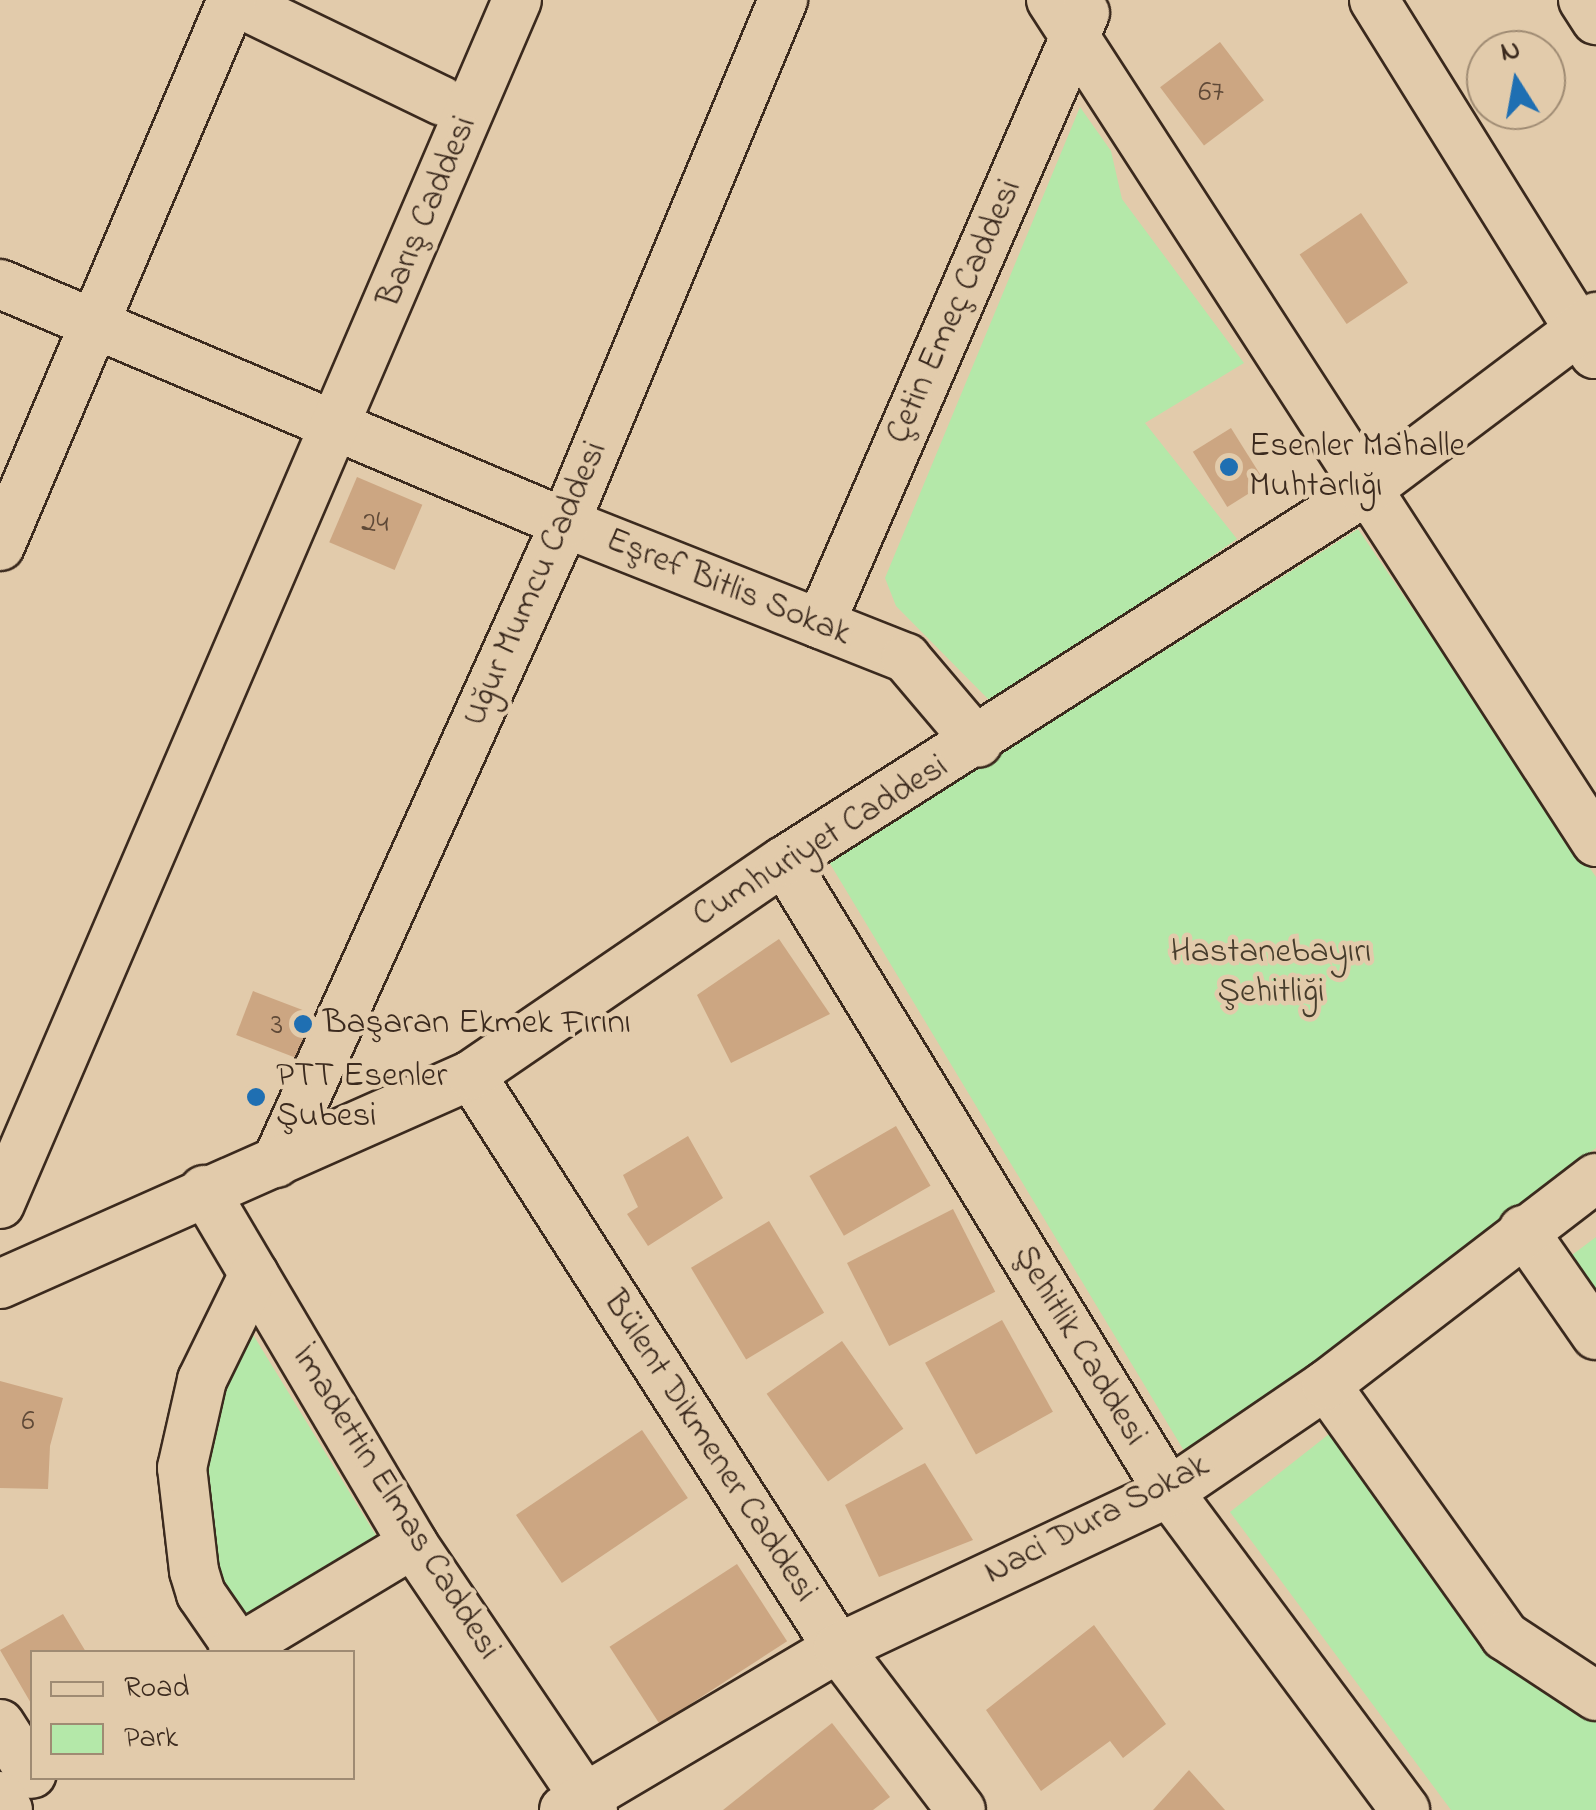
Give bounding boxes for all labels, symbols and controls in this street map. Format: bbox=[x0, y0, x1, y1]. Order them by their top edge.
north arrow bbox=[1466, 30, 1566, 130]
text: N bbox=[1497, 30, 1524, 74]
house number: 67 bbox=[1198, 75, 1224, 111]
street label: Barış Caddesi bbox=[369, 110, 487, 314]
street label: Çetin Emeç Caddesi bbox=[878, 173, 1032, 451]
place label: Esenler Mahalle Muhtarlığı bbox=[1249, 426, 1465, 508]
street label: Uğur Mumcu Caddesi bbox=[454, 435, 618, 733]
marker: Esenler Mahalle Muhtarlığı bbox=[1218, 456, 1240, 478]
house number: 24 bbox=[361, 506, 389, 542]
street label: Eşref Bitlis Sokak bbox=[600, 520, 856, 656]
street label: Cumhuriyet Caddesi bbox=[686, 747, 956, 937]
park label: Hastanebayırı Şehitliği bbox=[1171, 932, 1371, 1014]
place label: Başaran Ekmek Fırını bbox=[323, 1003, 631, 1045]
house number: 3 bbox=[271, 1008, 283, 1044]
marker: Başaran Ekmek Fırını bbox=[292, 1013, 314, 1035]
place label: PTT Esenler Şubesi bbox=[276, 1056, 447, 1138]
marker: PTT Esenler Şubesi bbox=[245, 1086, 267, 1108]
street label: Şehitlik Caddesi bbox=[1003, 1238, 1155, 1454]
street label: Bülent Dikmener Caddesi bbox=[593, 1283, 825, 1611]
street label: İmadettin Elmas Caddesi bbox=[281, 1338, 509, 1668]
house number: 6 bbox=[21, 1404, 35, 1440]
street label: Naci Dura Sokak bbox=[978, 1445, 1216, 1595]
legend bbox=[30, 1650, 355, 1780]
text: Road bbox=[124, 1667, 189, 1711]
text: Park bbox=[124, 1717, 178, 1761]

